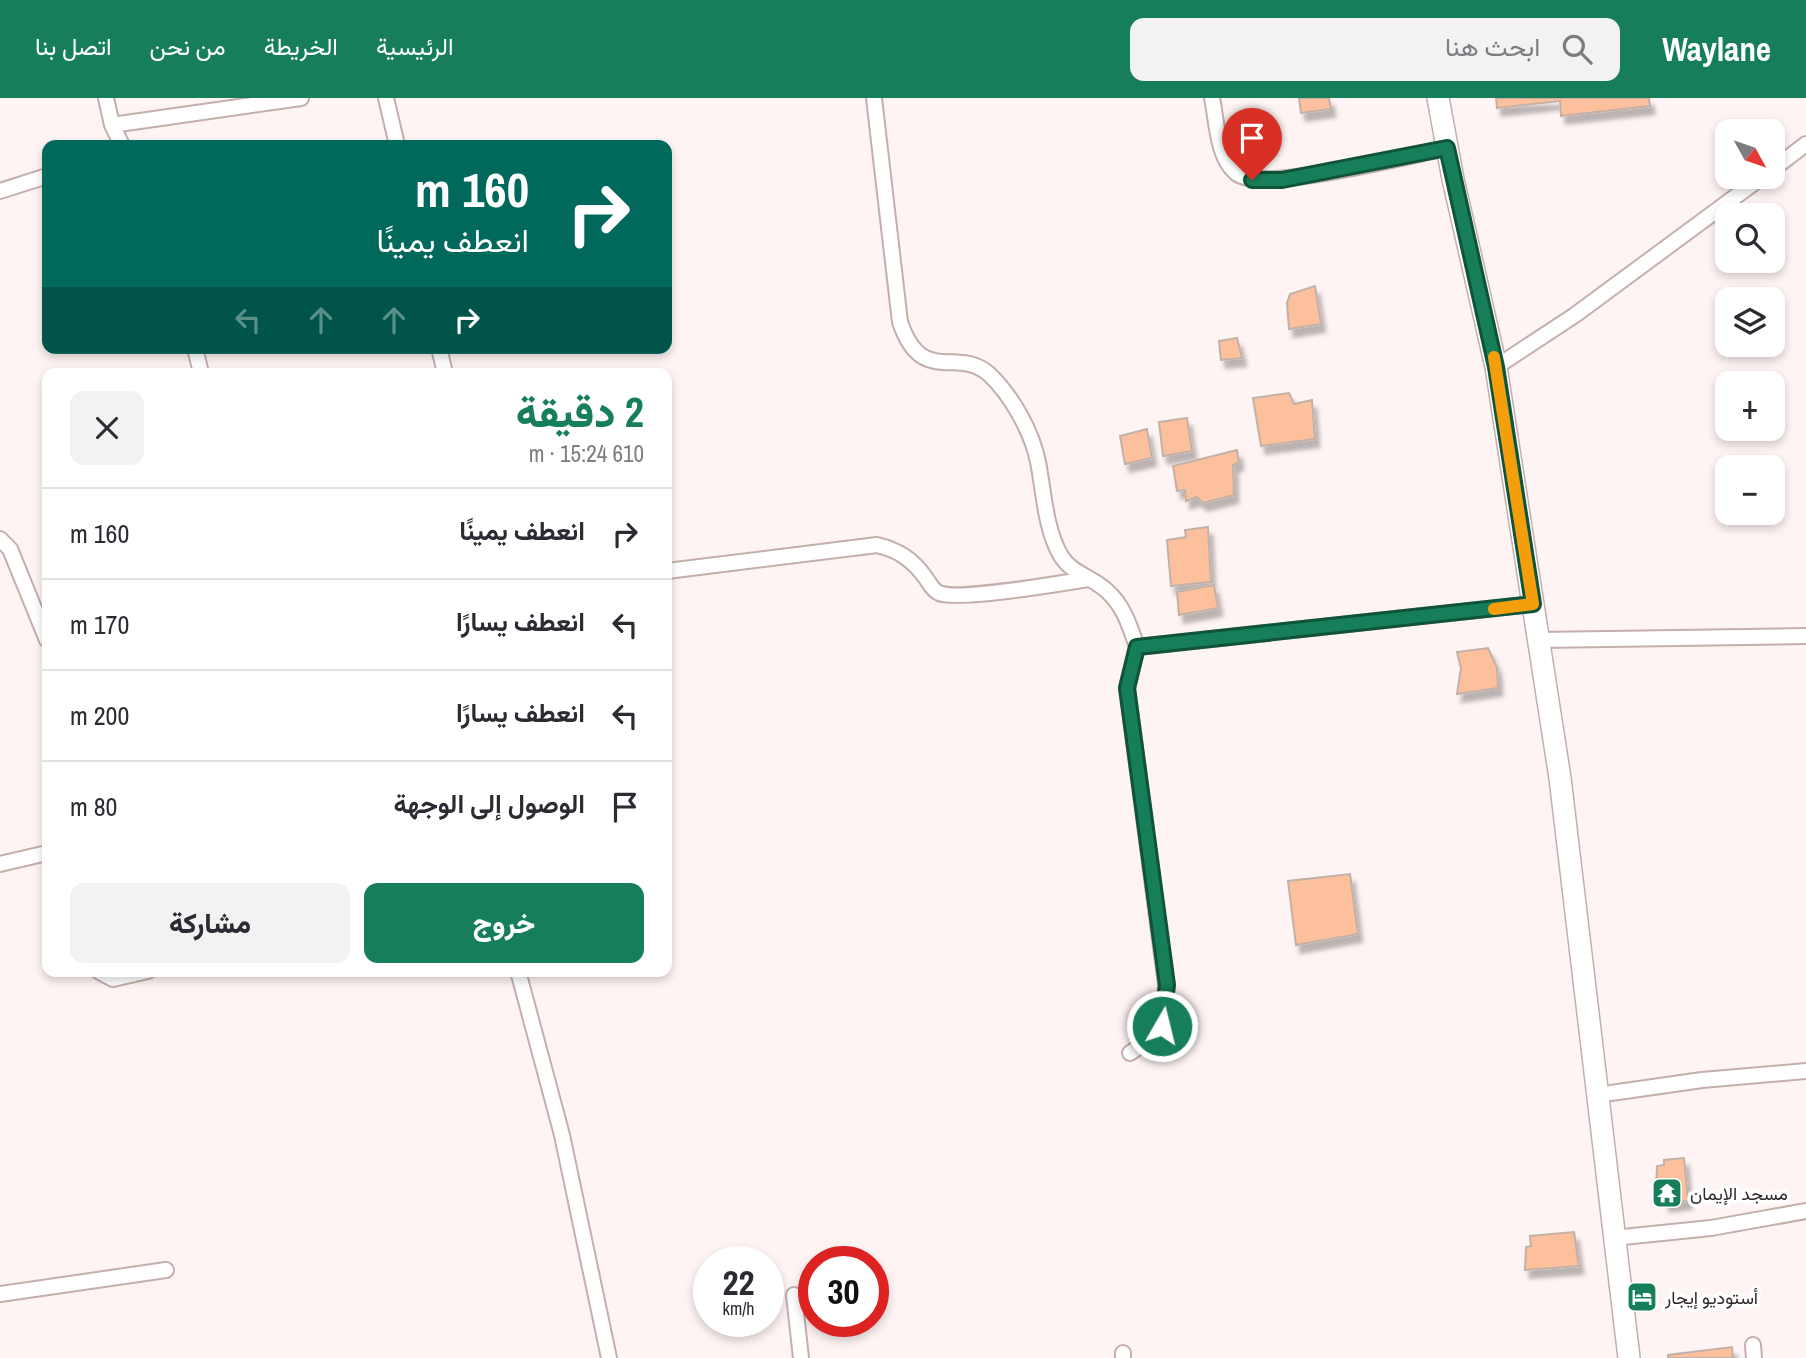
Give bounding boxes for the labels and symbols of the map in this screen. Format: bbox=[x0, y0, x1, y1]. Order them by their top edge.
pin bbox=[1222, 108, 1282, 180]
north arrow bbox=[1715, 119, 1785, 189]
position arrow bbox=[1125, 989, 1199, 1063]
temple icon: مسجد الإيمان bbox=[1650, 1176, 1684, 1210]
place label: مسجد الإيمان bbox=[1690, 1181, 1788, 1206]
speed limit sign: 30 bbox=[798, 1246, 889, 1337]
hotel icon: أستوديو إيجار bbox=[1625, 1280, 1659, 1314]
place label: أستوديو إيجار bbox=[1664, 1285, 1758, 1310]

